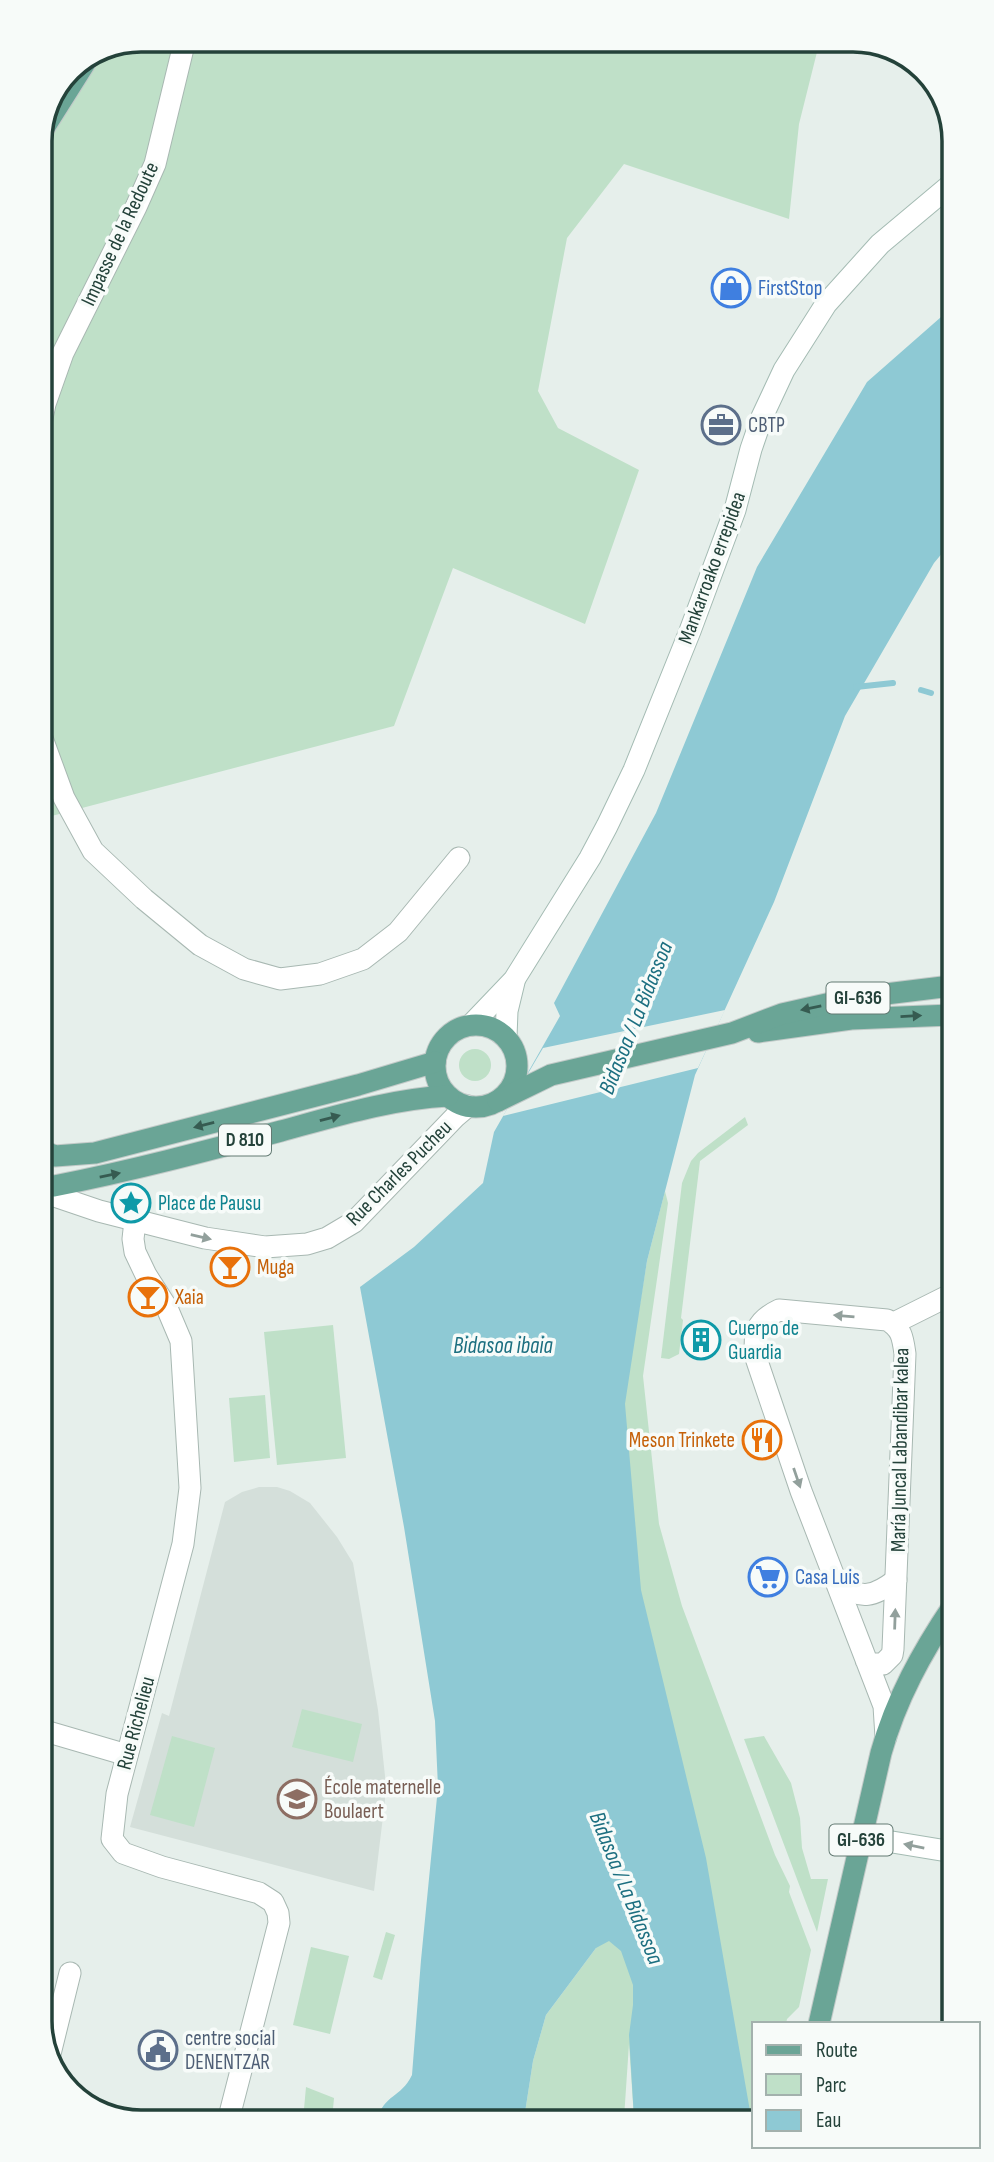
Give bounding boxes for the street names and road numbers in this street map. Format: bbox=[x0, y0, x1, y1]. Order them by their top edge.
street label: Impasse de la Redoute bbox=[76, 158, 164, 310]
street label: Mankarroako errepidea bbox=[673, 488, 751, 648]
road number: GI-636 bbox=[826, 982, 890, 1014]
street label: Rue Charles Pucheu bbox=[341, 1115, 457, 1231]
road number: D 810 bbox=[219, 1124, 271, 1156]
street label: María Juncal Labandibar kalea bbox=[886, 1348, 914, 1552]
street label: Rue Richelieu bbox=[112, 1674, 160, 1772]
road number: GI-636 bbox=[830, 1824, 892, 1856]

